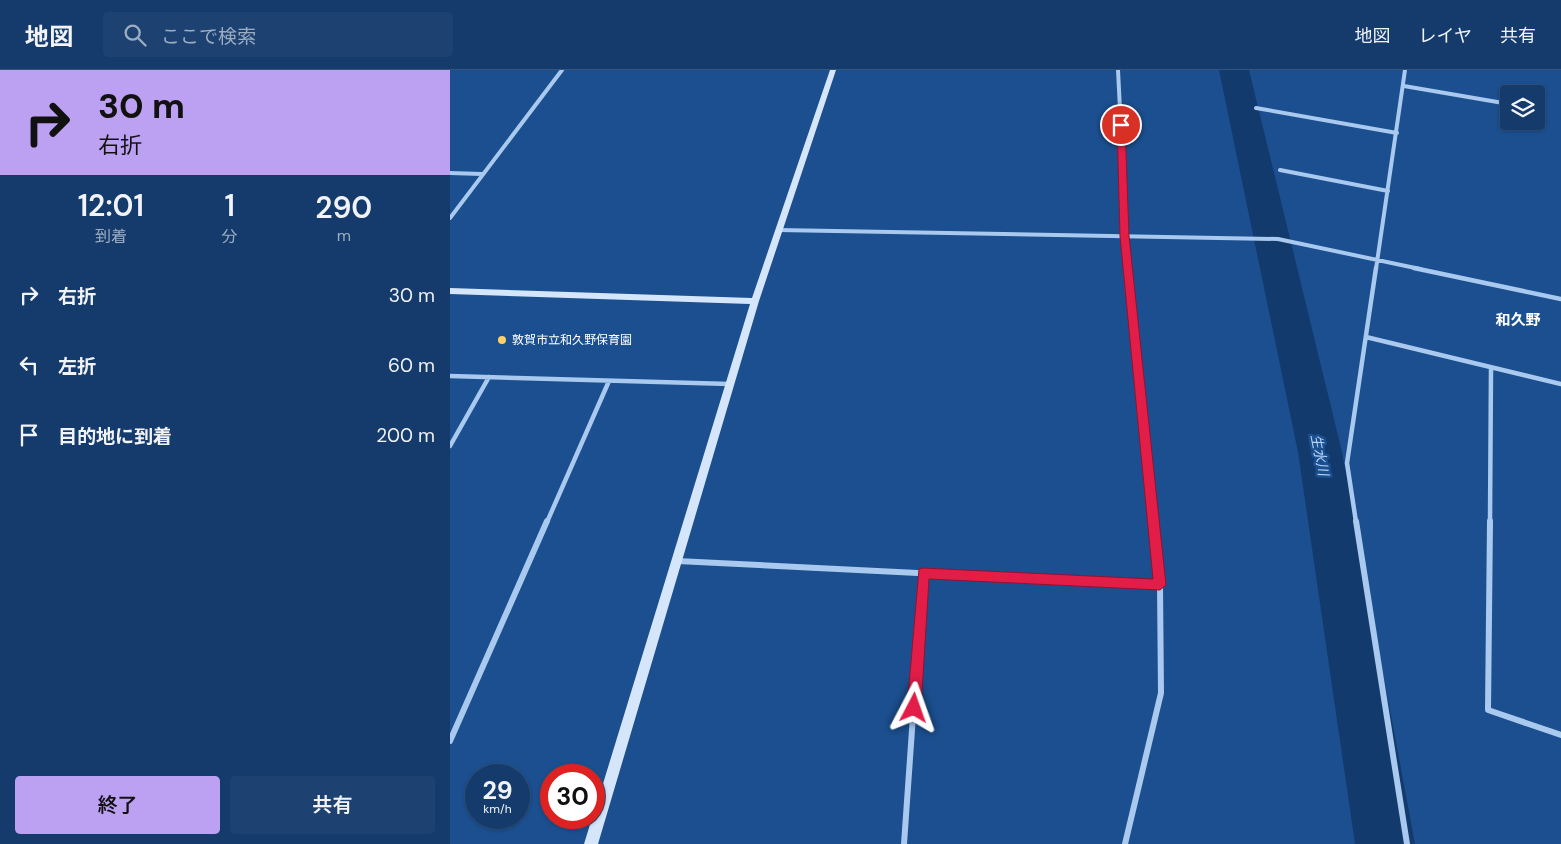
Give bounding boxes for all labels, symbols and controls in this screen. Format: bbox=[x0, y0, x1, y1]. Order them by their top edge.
search box bbox=[103, 12, 453, 57]
text: 地図 bbox=[25, 21, 73, 52]
icon: search bbox=[121, 21, 149, 49]
text: ここで検索 bbox=[161, 24, 256, 49]
text: 地図 bbox=[1355, 24, 1391, 48]
text: レイヤ bbox=[1419, 24, 1472, 48]
text: 共有 bbox=[1500, 24, 1536, 48]
text: 30 m bbox=[98, 83, 185, 129]
map controls bbox=[1500, 85, 1545, 130]
button: layers bbox=[1500, 85, 1545, 130]
icon: right bbox=[15, 90, 80, 155]
pin bbox=[1100, 104, 1142, 146]
icon: arrive bbox=[1107, 111, 1135, 139]
text: 右折 bbox=[98, 131, 142, 160]
text: 12:01 bbox=[78, 186, 144, 225]
text: 1 bbox=[224, 186, 235, 225]
text: 290 bbox=[315, 188, 372, 227]
text: m bbox=[337, 225, 351, 246]
text: 到着 bbox=[95, 226, 127, 247]
text: 分 bbox=[222, 226, 238, 247]
icon: right bbox=[15, 281, 43, 309]
text: 30 m bbox=[389, 283, 435, 308]
text: 右折 bbox=[58, 284, 96, 309]
district label: 和久野 bbox=[1495, 310, 1541, 330]
place label: 敦賀市立和久野保育園 bbox=[512, 332, 632, 348]
marker: 敦賀市立和久野保育園 bbox=[496, 334, 508, 346]
icon: left bbox=[15, 351, 43, 379]
text: 60 m bbox=[388, 353, 435, 378]
text: 左折 bbox=[58, 354, 96, 379]
icon: arrive bbox=[15, 421, 43, 449]
text: 200 m bbox=[376, 423, 435, 448]
text: 目的地に到着 bbox=[58, 424, 172, 449]
water label: 生水川 bbox=[1307, 433, 1333, 479]
position arrow bbox=[887, 681, 939, 733]
speed limit sign: 30 bbox=[540, 764, 605, 829]
text: 29 bbox=[482, 774, 513, 807]
button: 終了 bbox=[15, 776, 220, 834]
button: 共有 bbox=[230, 776, 435, 834]
text: km/h bbox=[483, 801, 512, 817]

